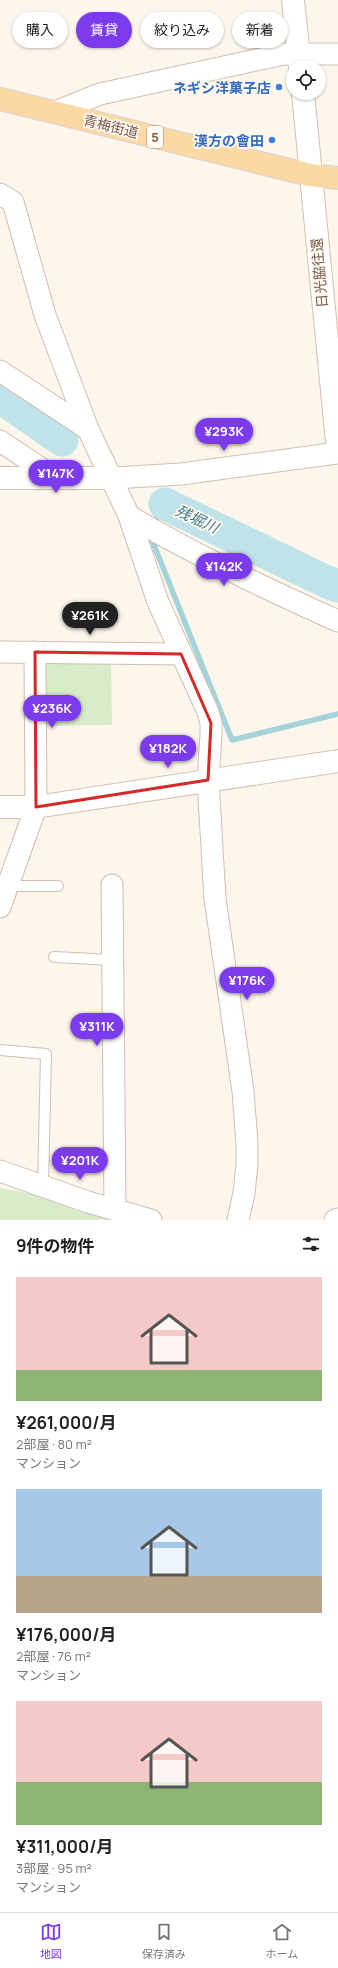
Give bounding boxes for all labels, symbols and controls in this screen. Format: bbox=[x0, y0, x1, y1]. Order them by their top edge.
chip: 購入 bbox=[12, 12, 68, 48]
chip: 賃貸 bbox=[76, 12, 132, 48]
chip: 絞り込み bbox=[140, 12, 224, 48]
chip: 新着 bbox=[232, 12, 288, 48]
map controls bbox=[286, 60, 326, 100]
button: locate bbox=[286, 60, 326, 100]
place label: ネギシ洋菓子店 bbox=[173, 78, 271, 97]
marker: ネギシ洋菓子店 bbox=[274, 82, 284, 92]
street label: 青梅街道 bbox=[82, 110, 140, 142]
road number: 5 bbox=[147, 126, 163, 148]
place label: 漢方の會田 bbox=[194, 131, 264, 150]
marker: 漢方の會田 bbox=[267, 135, 277, 145]
street label: 日光脇往還 bbox=[306, 237, 332, 309]
pin: ¥293K bbox=[196, 418, 252, 452]
text: ¥293K bbox=[204, 422, 244, 440]
pin: ¥147K bbox=[28, 460, 84, 494]
text: ¥147K bbox=[38, 464, 74, 482]
water label: 残堀川 bbox=[172, 500, 224, 539]
pin: ¥142K bbox=[196, 553, 252, 587]
text: ¥142K bbox=[205, 557, 243, 575]
pin: ¥261K bbox=[62, 602, 118, 636]
text: ¥261K bbox=[71, 606, 109, 624]
pin: ¥236K bbox=[24, 695, 80, 729]
text: ¥236K bbox=[32, 699, 72, 717]
pin: ¥182K bbox=[140, 735, 196, 769]
text: ¥182K bbox=[149, 739, 187, 757]
pin: ¥176K bbox=[219, 967, 275, 1001]
text: ¥176K bbox=[228, 971, 266, 989]
pin: ¥311K bbox=[69, 1013, 125, 1047]
text: ¥311K bbox=[79, 1017, 115, 1035]
pin: ¥201K bbox=[52, 1147, 108, 1181]
text: ¥201K bbox=[61, 1151, 99, 1169]
icon: filters bbox=[300, 1233, 322, 1255]
text: 9件の物件 bbox=[16, 1234, 95, 1257]
icon: home bbox=[133, 1303, 205, 1375]
text: ¥261,000/月 bbox=[16, 1411, 117, 1434]
text: 2部屋 · 80 m² bbox=[16, 1435, 92, 1453]
text: マンション bbox=[16, 1454, 81, 1472]
icon: home bbox=[133, 1515, 205, 1587]
text: ¥176,000/月 bbox=[16, 1623, 117, 1646]
text: 2部屋 · 76 m² bbox=[16, 1647, 91, 1665]
text: マンション bbox=[16, 1666, 81, 1684]
icon: home bbox=[133, 1727, 205, 1799]
text: ¥311,000/月 bbox=[16, 1835, 114, 1858]
text: 3部屋 · 95 m² bbox=[16, 1859, 92, 1877]
text: マンション bbox=[16, 1878, 81, 1896]
tab: 地図 bbox=[40, 1921, 62, 1961]
tab: 保存済み bbox=[142, 1921, 186, 1961]
tab: ホーム bbox=[265, 1921, 298, 1961]

